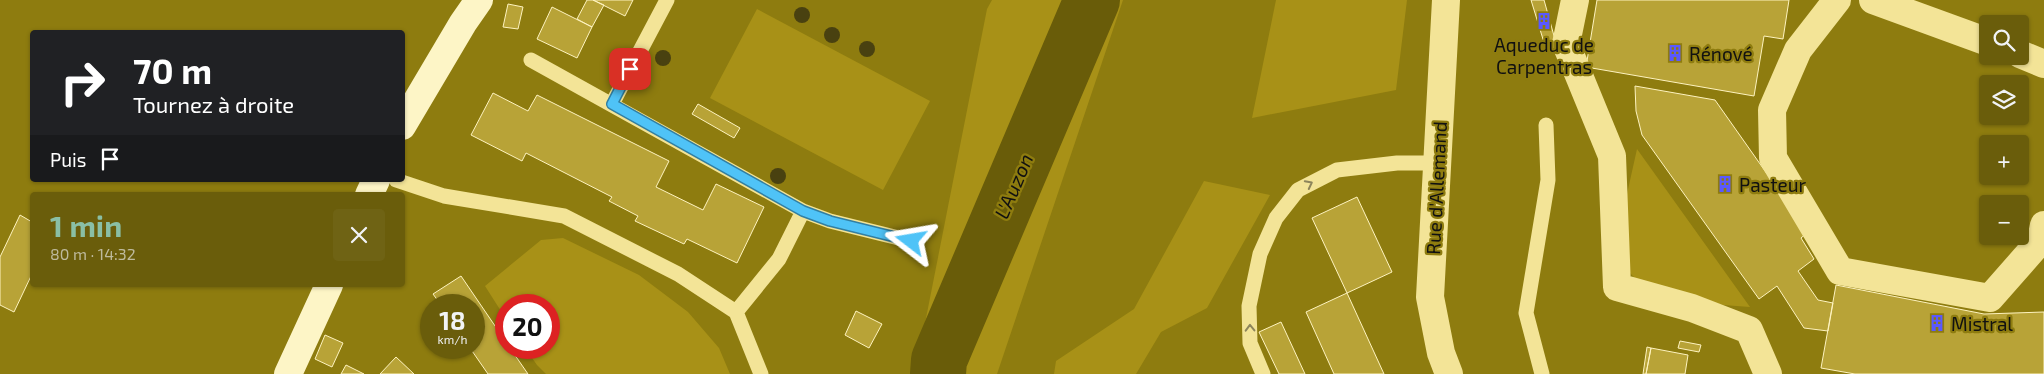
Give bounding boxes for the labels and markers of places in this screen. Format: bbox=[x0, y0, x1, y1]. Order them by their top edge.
building icon: Aqueduc de Carpentras bbox=[1534, 11, 1554, 31]
place label: Aqueduc de Carpentras bbox=[1494, 33, 1594, 78]
place label: Rénové bbox=[1689, 42, 1753, 65]
building icon: Rénové bbox=[1665, 43, 1685, 63]
pin bbox=[609, 48, 651, 90]
place label: Pasteur bbox=[1739, 173, 1806, 196]
building icon: Pasteur bbox=[1715, 174, 1735, 194]
place label: Mistral bbox=[1951, 312, 2013, 335]
building icon: Mistral bbox=[1927, 313, 1947, 333]

